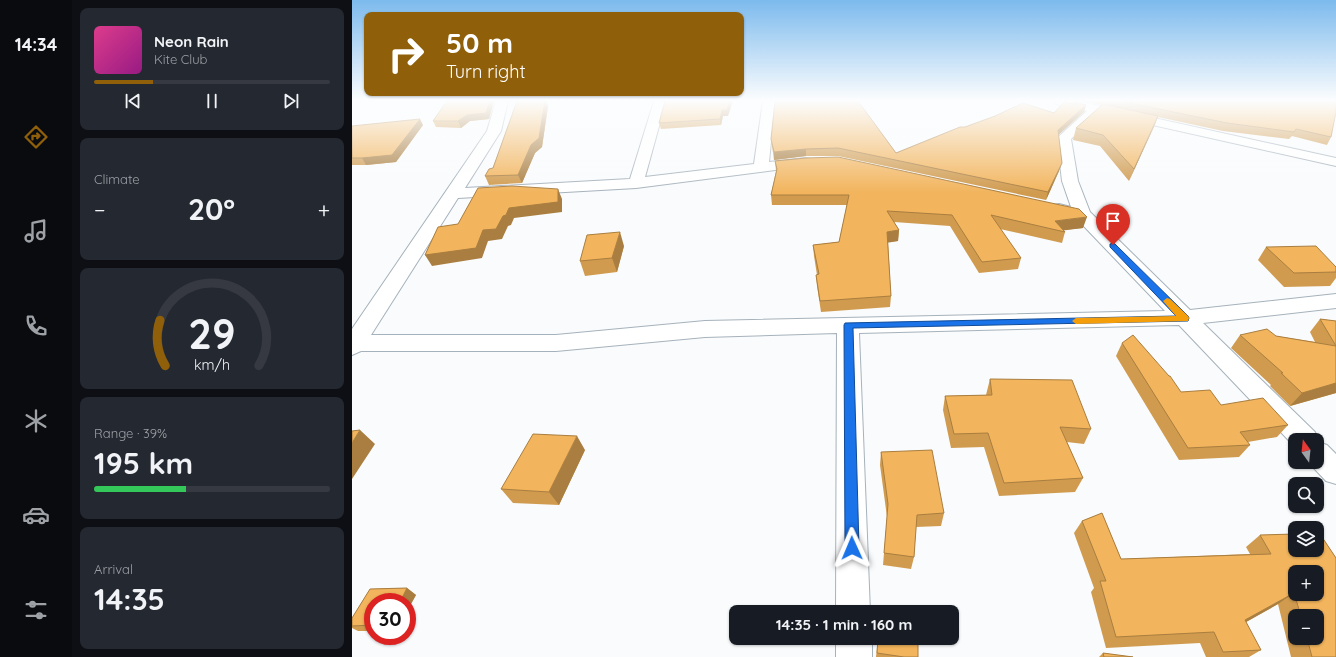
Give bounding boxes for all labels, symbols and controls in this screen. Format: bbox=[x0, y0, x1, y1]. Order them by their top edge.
text: 50 m bbox=[446, 25, 513, 60]
icon: right bbox=[380, 28, 432, 80]
text: Neon Rain bbox=[154, 32, 229, 51]
text: 14:34 bbox=[15, 33, 57, 56]
text: Kite Club bbox=[154, 51, 207, 67]
text: Turn right bbox=[446, 60, 526, 83]
icon: previous bbox=[122, 90, 144, 112]
icon: pause bbox=[201, 90, 223, 112]
icon: next bbox=[280, 90, 302, 112]
icon: directions bbox=[22, 123, 50, 151]
text: Climate bbox=[94, 171, 140, 187]
text: 20° bbox=[188, 190, 235, 228]
text: − bbox=[94, 196, 105, 224]
text: + bbox=[318, 196, 330, 224]
pin bbox=[1096, 204, 1130, 245]
icon: arrive bbox=[1102, 210, 1124, 232]
icon: music bbox=[22, 217, 50, 245]
text: 29 bbox=[188, 307, 236, 359]
icon: phone bbox=[22, 312, 50, 340]
text: km/h bbox=[194, 356, 230, 374]
icon: climate bbox=[22, 407, 50, 435]
text: Range · 39% bbox=[94, 425, 167, 441]
north arrow bbox=[1288, 433, 1324, 469]
map controls bbox=[1288, 433, 1324, 645]
text: 195 km bbox=[94, 444, 193, 482]
button: search bbox=[1288, 477, 1324, 513]
icon: car bbox=[22, 501, 50, 529]
button: layers bbox=[1288, 521, 1324, 557]
position arrow bbox=[831, 527, 873, 569]
text: Arrival bbox=[94, 561, 133, 577]
button: + bbox=[1288, 565, 1324, 601]
text: 14:35 bbox=[94, 580, 165, 618]
speed limit sign: 30 bbox=[364, 593, 416, 645]
icon: filters bbox=[22, 596, 50, 624]
button: − bbox=[1288, 609, 1324, 645]
text: 14:35 · 1 min · 160 m bbox=[776, 615, 912, 634]

